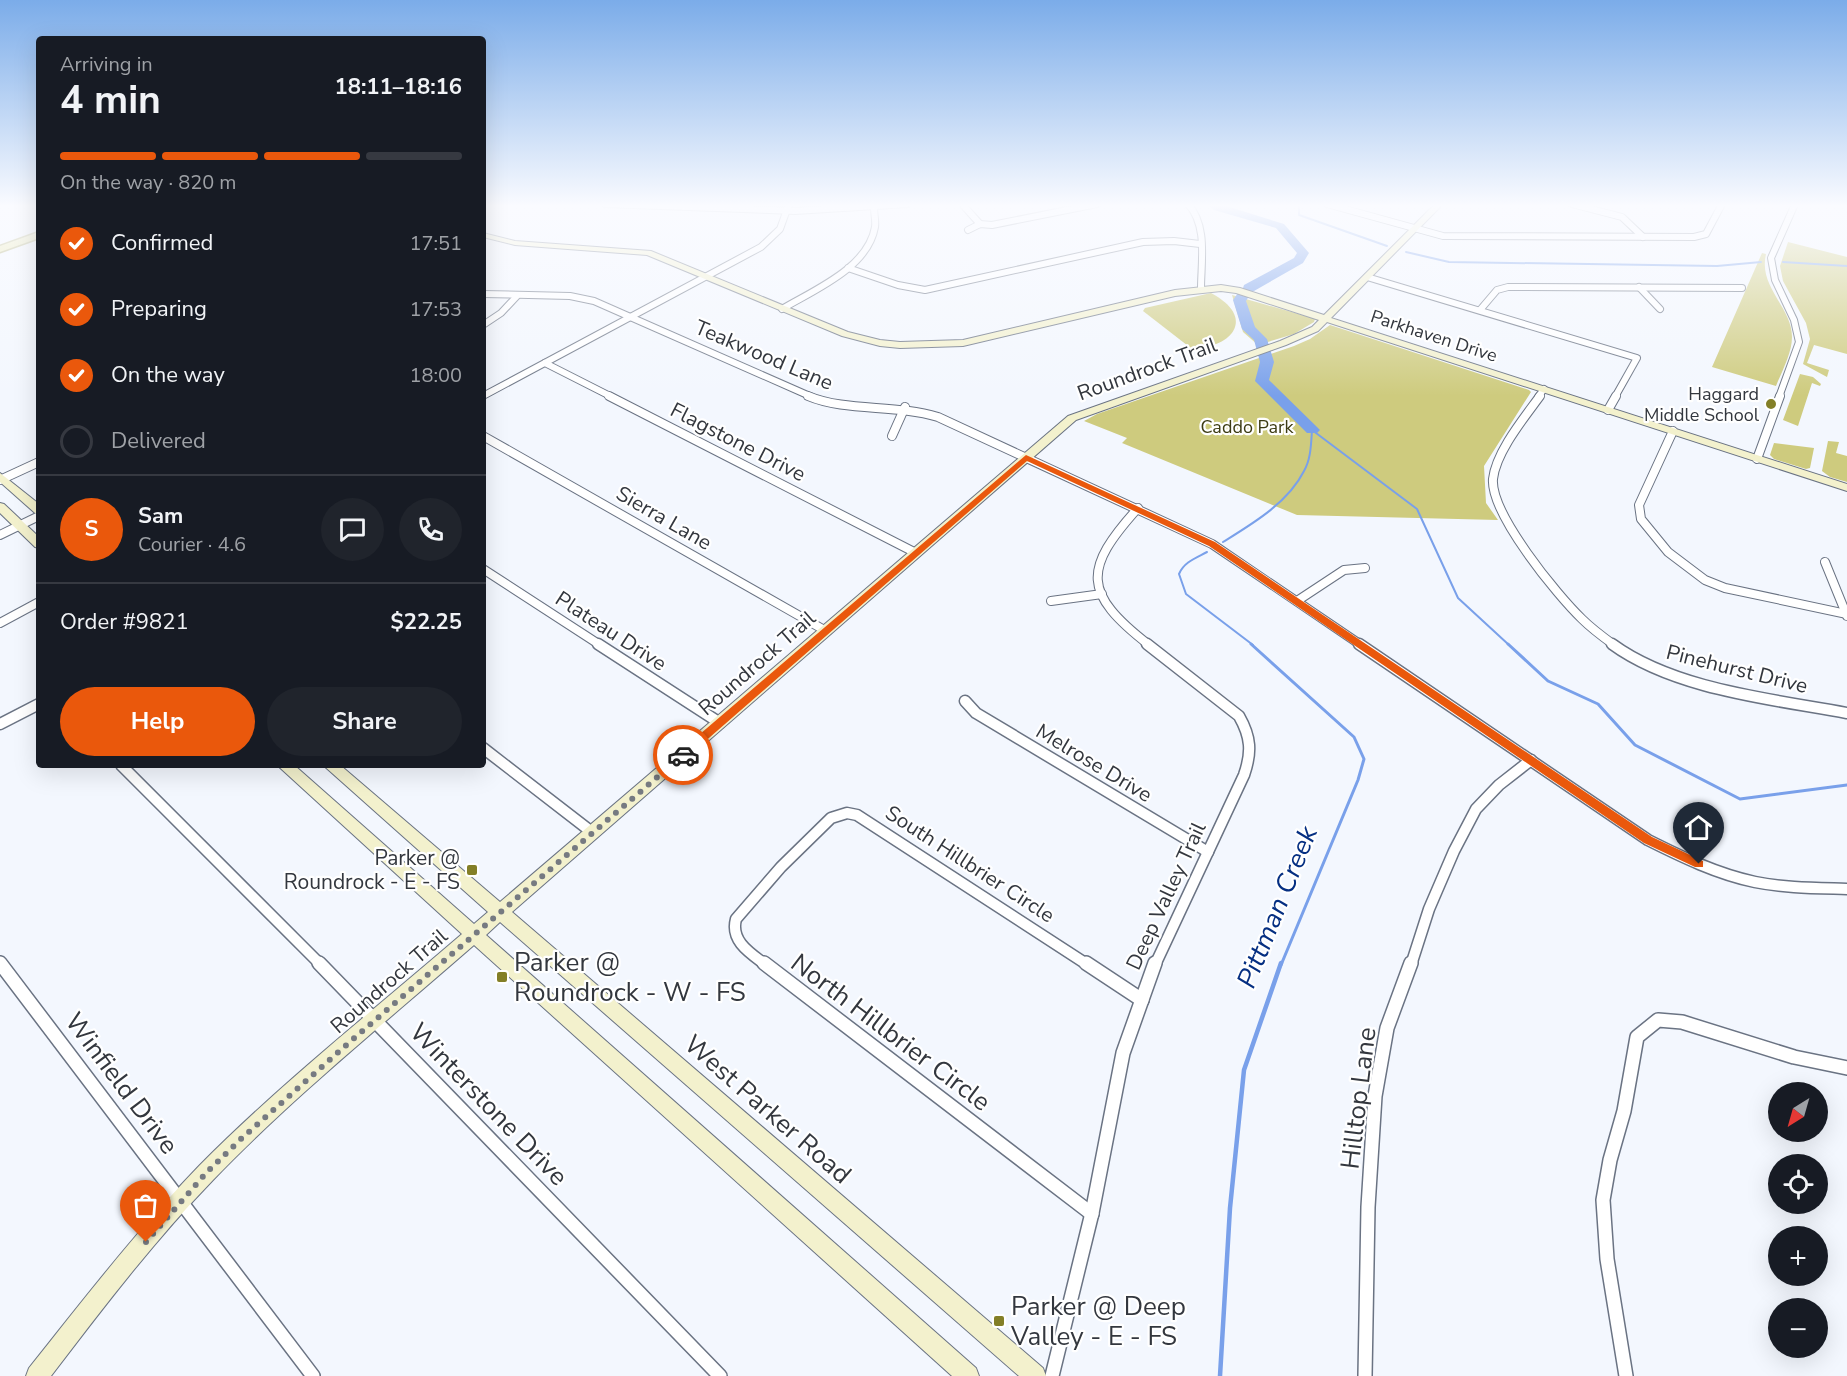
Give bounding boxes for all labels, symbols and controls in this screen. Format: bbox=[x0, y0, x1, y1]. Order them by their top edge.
text: Arriving in bbox=[60, 51, 153, 78]
text: 18:11–18:16 bbox=[334, 72, 462, 102]
text: 4 min bbox=[60, 74, 161, 127]
text: On the way · 820 m bbox=[60, 169, 236, 196]
icon: check bbox=[60, 227, 93, 260]
text: Confirmed bbox=[111, 228, 213, 258]
text: 17:51 bbox=[409, 230, 462, 257]
icon: check bbox=[60, 293, 93, 326]
text: Preparing bbox=[111, 294, 207, 324]
text: 17:53 bbox=[409, 296, 462, 323]
street label: Parkhaven Drive bbox=[1368, 304, 1500, 368]
street label: Teakwood Lane bbox=[691, 313, 837, 397]
street label: Roundrock Trail bbox=[1073, 330, 1221, 407]
icon: check bbox=[60, 359, 93, 392]
text: On the way bbox=[111, 360, 225, 390]
text: 18:00 bbox=[409, 362, 462, 389]
place label: Haggard Middle School bbox=[1644, 382, 1760, 427]
street label: Flagstone Drive bbox=[666, 396, 810, 488]
marker: Haggard Middle School bbox=[1764, 397, 1778, 411]
park label: Caddo Park bbox=[1201, 415, 1294, 439]
text: Delivered bbox=[111, 426, 206, 456]
street label: Sierra Lane bbox=[611, 479, 717, 557]
button: chat bbox=[321, 498, 384, 561]
button: phone bbox=[399, 498, 462, 561]
text: Sam bbox=[138, 501, 183, 531]
text: S bbox=[85, 514, 98, 544]
text: Courier · 4.6 bbox=[138, 531, 246, 558]
street label: Plateau Drive bbox=[550, 585, 672, 677]
street label: Roundrock Trail bbox=[692, 604, 822, 722]
text: Order #9821 bbox=[60, 607, 189, 637]
text: $22.25 bbox=[391, 607, 462, 637]
street label: Pinehurst Drive bbox=[1663, 638, 1811, 700]
button: Help bbox=[60, 687, 255, 756]
button: Share bbox=[267, 687, 462, 756]
street label: Melrose Drive bbox=[1031, 717, 1157, 809]
courier bbox=[653, 725, 713, 785]
icon: car bbox=[667, 739, 700, 772]
street label: South Hillbrier Circle bbox=[880, 799, 1060, 929]
pin bbox=[1673, 802, 1724, 864]
icon: home bbox=[1682, 811, 1715, 844]
street label: Deep Valley Trail bbox=[1119, 817, 1213, 975]
water label: Pittman Creek bbox=[1228, 819, 1327, 994]
place label: Parker @ Roundrock - E - FS bbox=[284, 844, 460, 896]
marker: Parker @ Roundrock - E - FS bbox=[465, 863, 479, 877]
street label: Roundrock Trail bbox=[324, 922, 454, 1040]
place label: Parker @ Roundrock - W - FS bbox=[514, 945, 746, 1010]
street label: North Hillbrier Circle bbox=[784, 946, 998, 1119]
marker: Parker @ Roundrock - W - FS bbox=[495, 970, 509, 984]
street label: Winfield Drive bbox=[57, 1005, 186, 1161]
street label: Winterstone Drive bbox=[402, 1015, 576, 1194]
street label: Hilltop Lane bbox=[1332, 1025, 1385, 1171]
street label: West Parker Road bbox=[677, 1027, 859, 1192]
north arrow bbox=[1768, 1082, 1828, 1142]
map controls bbox=[1768, 1082, 1828, 1358]
button: locate bbox=[1768, 1154, 1828, 1214]
pin bbox=[120, 1180, 171, 1242]
icon: bag bbox=[129, 1189, 162, 1222]
button: + bbox=[1768, 1226, 1828, 1286]
place label: Parker @ Deep Valley - E - FS bbox=[1010, 1289, 1186, 1354]
button: − bbox=[1768, 1298, 1828, 1358]
marker: Parker @ Deep Valley - E - FS bbox=[992, 1314, 1006, 1328]

